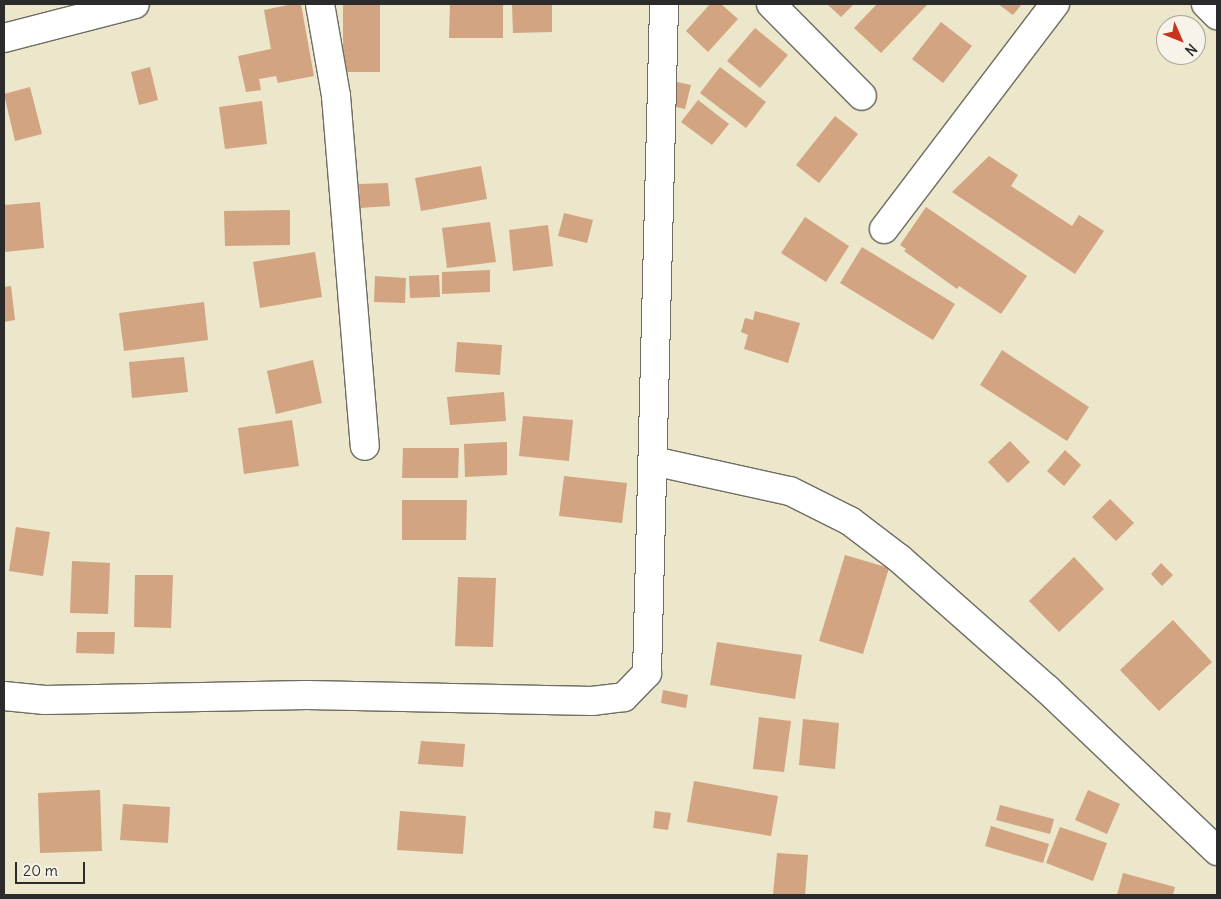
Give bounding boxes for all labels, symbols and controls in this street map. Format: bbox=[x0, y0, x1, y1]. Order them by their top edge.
north arrow bbox=[1156, 15, 1206, 65]
text: N bbox=[1181, 40, 1201, 59]
scale bar bbox=[18, 852, 88, 884]
text: 20 m bbox=[23, 861, 58, 880]

